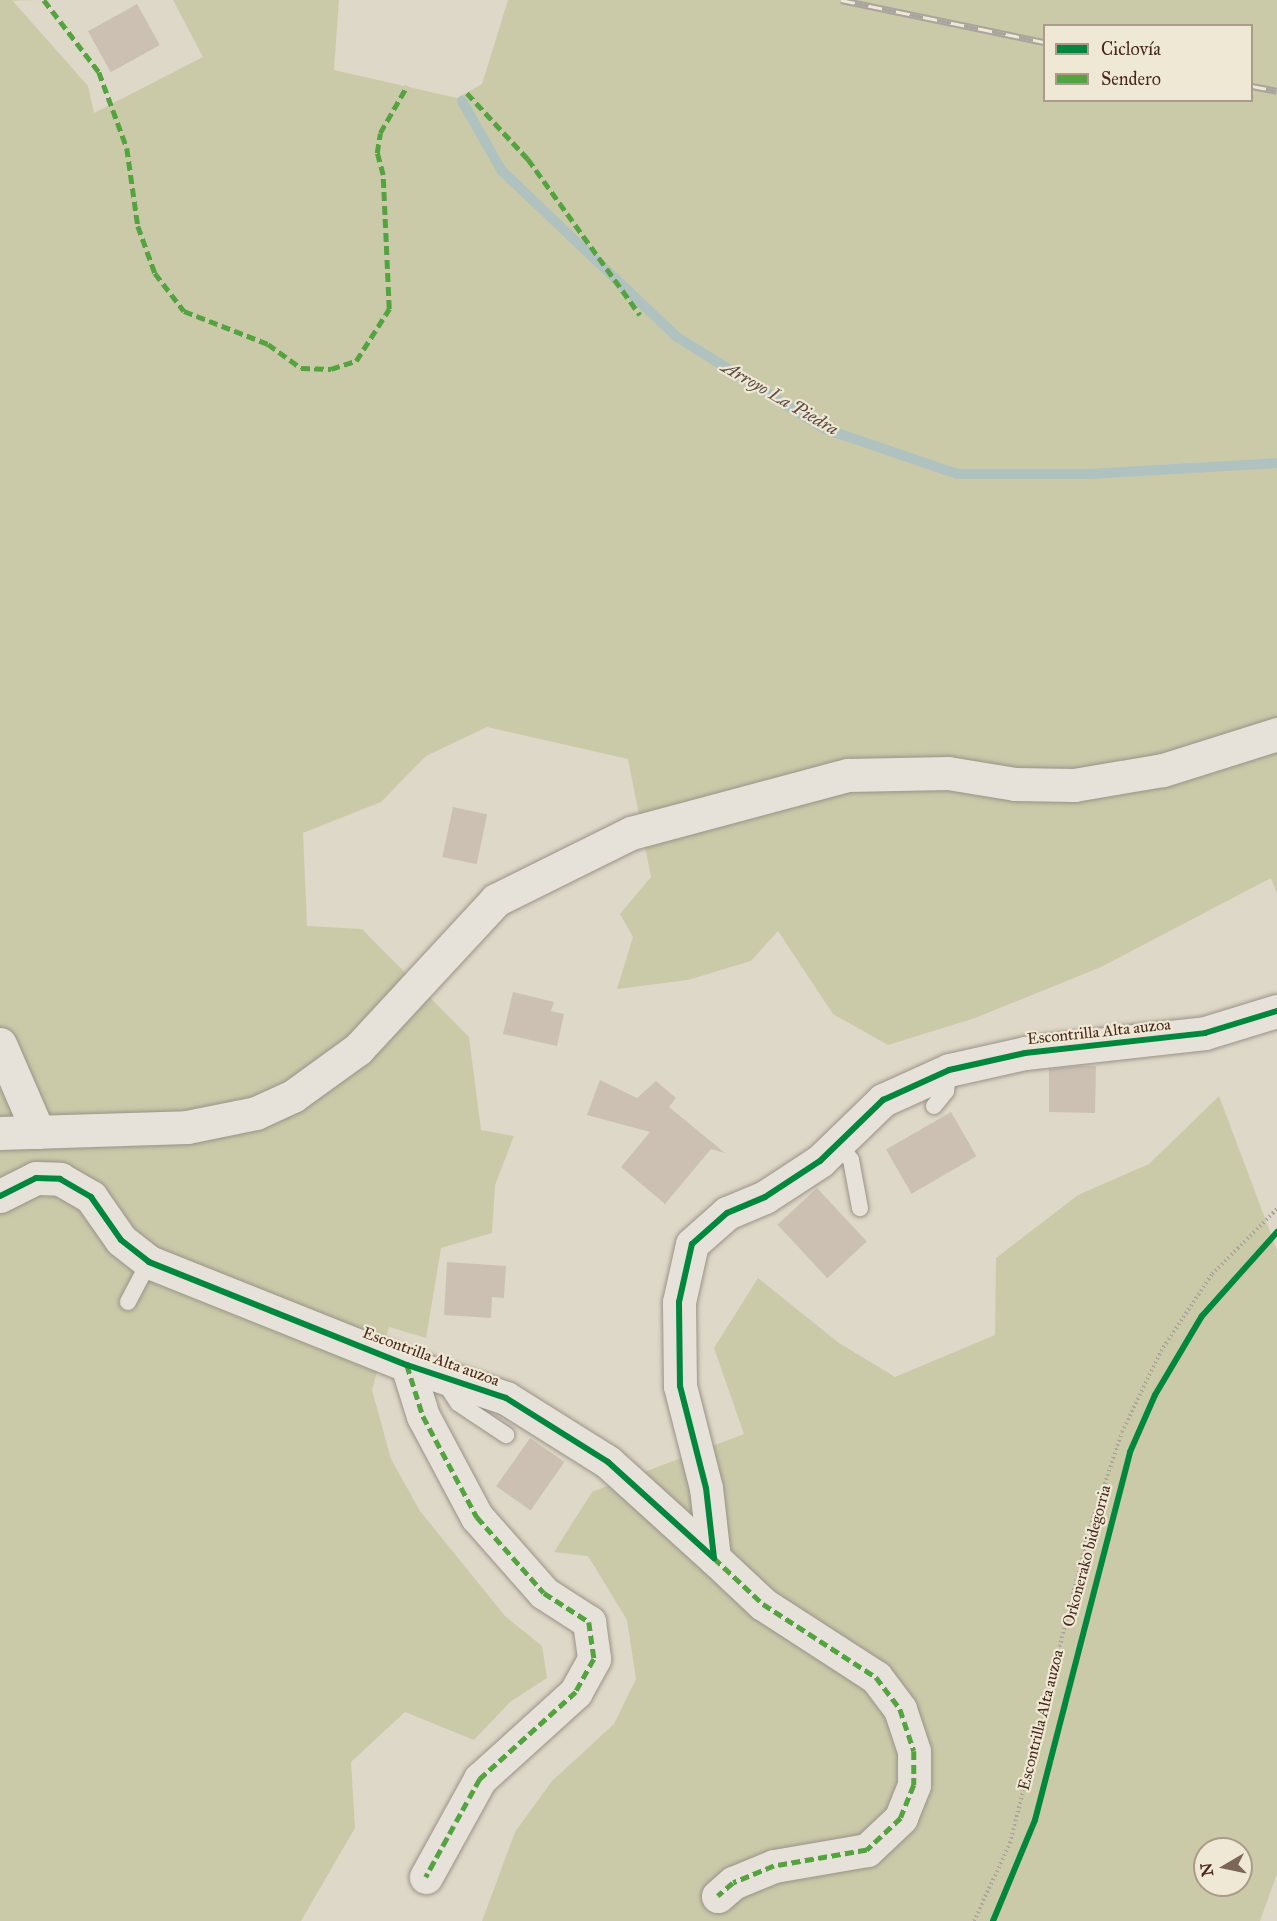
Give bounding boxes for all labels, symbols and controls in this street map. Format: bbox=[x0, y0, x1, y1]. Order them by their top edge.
legend bbox=[1043, 24, 1253, 102]
text: Ciclovía bbox=[1101, 38, 1161, 60]
text: Sendero bbox=[1101, 68, 1161, 90]
water label: Arroyo La Piedra bbox=[718, 356, 842, 440]
street label: Escontrilla Alta auzoa bbox=[1026, 1015, 1172, 1049]
street label: Escontrilla Alta auzoa bbox=[360, 1323, 502, 1391]
street label: Orkonerako bidegorria bbox=[1059, 1483, 1115, 1629]
street label: Escontrilla Alta auzoa bbox=[1014, 1648, 1068, 1792]
north arrow bbox=[1193, 1837, 1253, 1897]
text: N bbox=[1196, 1861, 1217, 1878]

